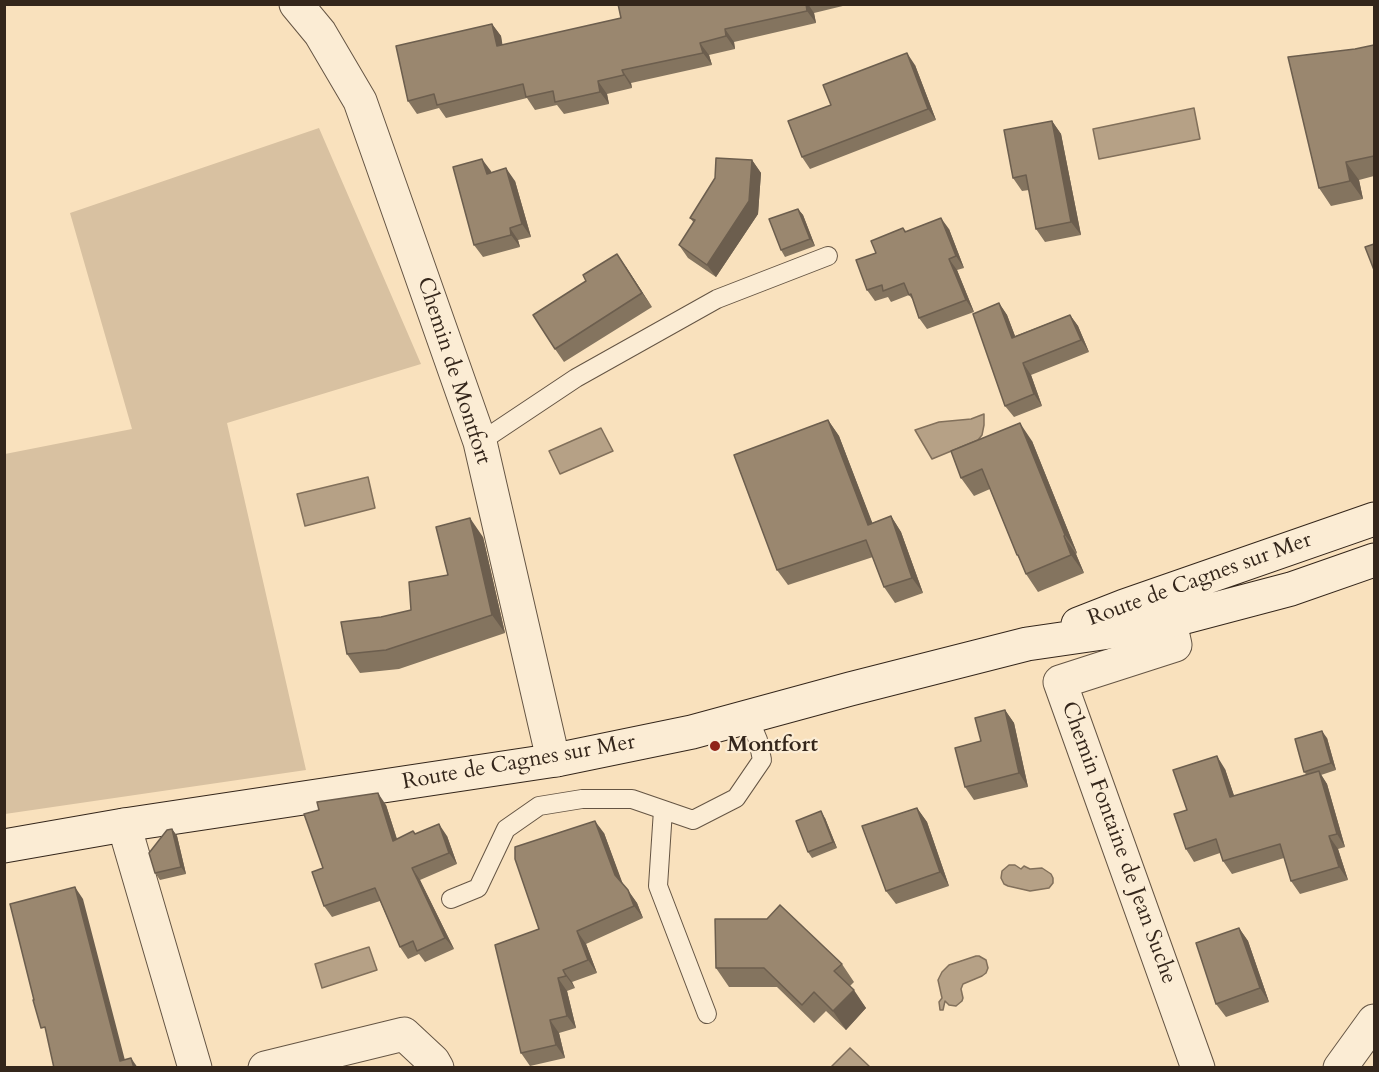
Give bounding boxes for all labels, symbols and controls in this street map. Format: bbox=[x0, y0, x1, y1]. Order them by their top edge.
street label: Chemin de Montfort bbox=[410, 274, 496, 468]
street label: Route de Cagnes sur Mer bbox=[1085, 527, 1315, 633]
street label: Chemin Fontaine de Jean Suche bbox=[1055, 698, 1181, 988]
street label: Route de Cagnes sur Mer bbox=[400, 729, 638, 797]
place label: Montfort bbox=[727, 733, 818, 759]
marker: Montfort bbox=[708, 739, 722, 753]

